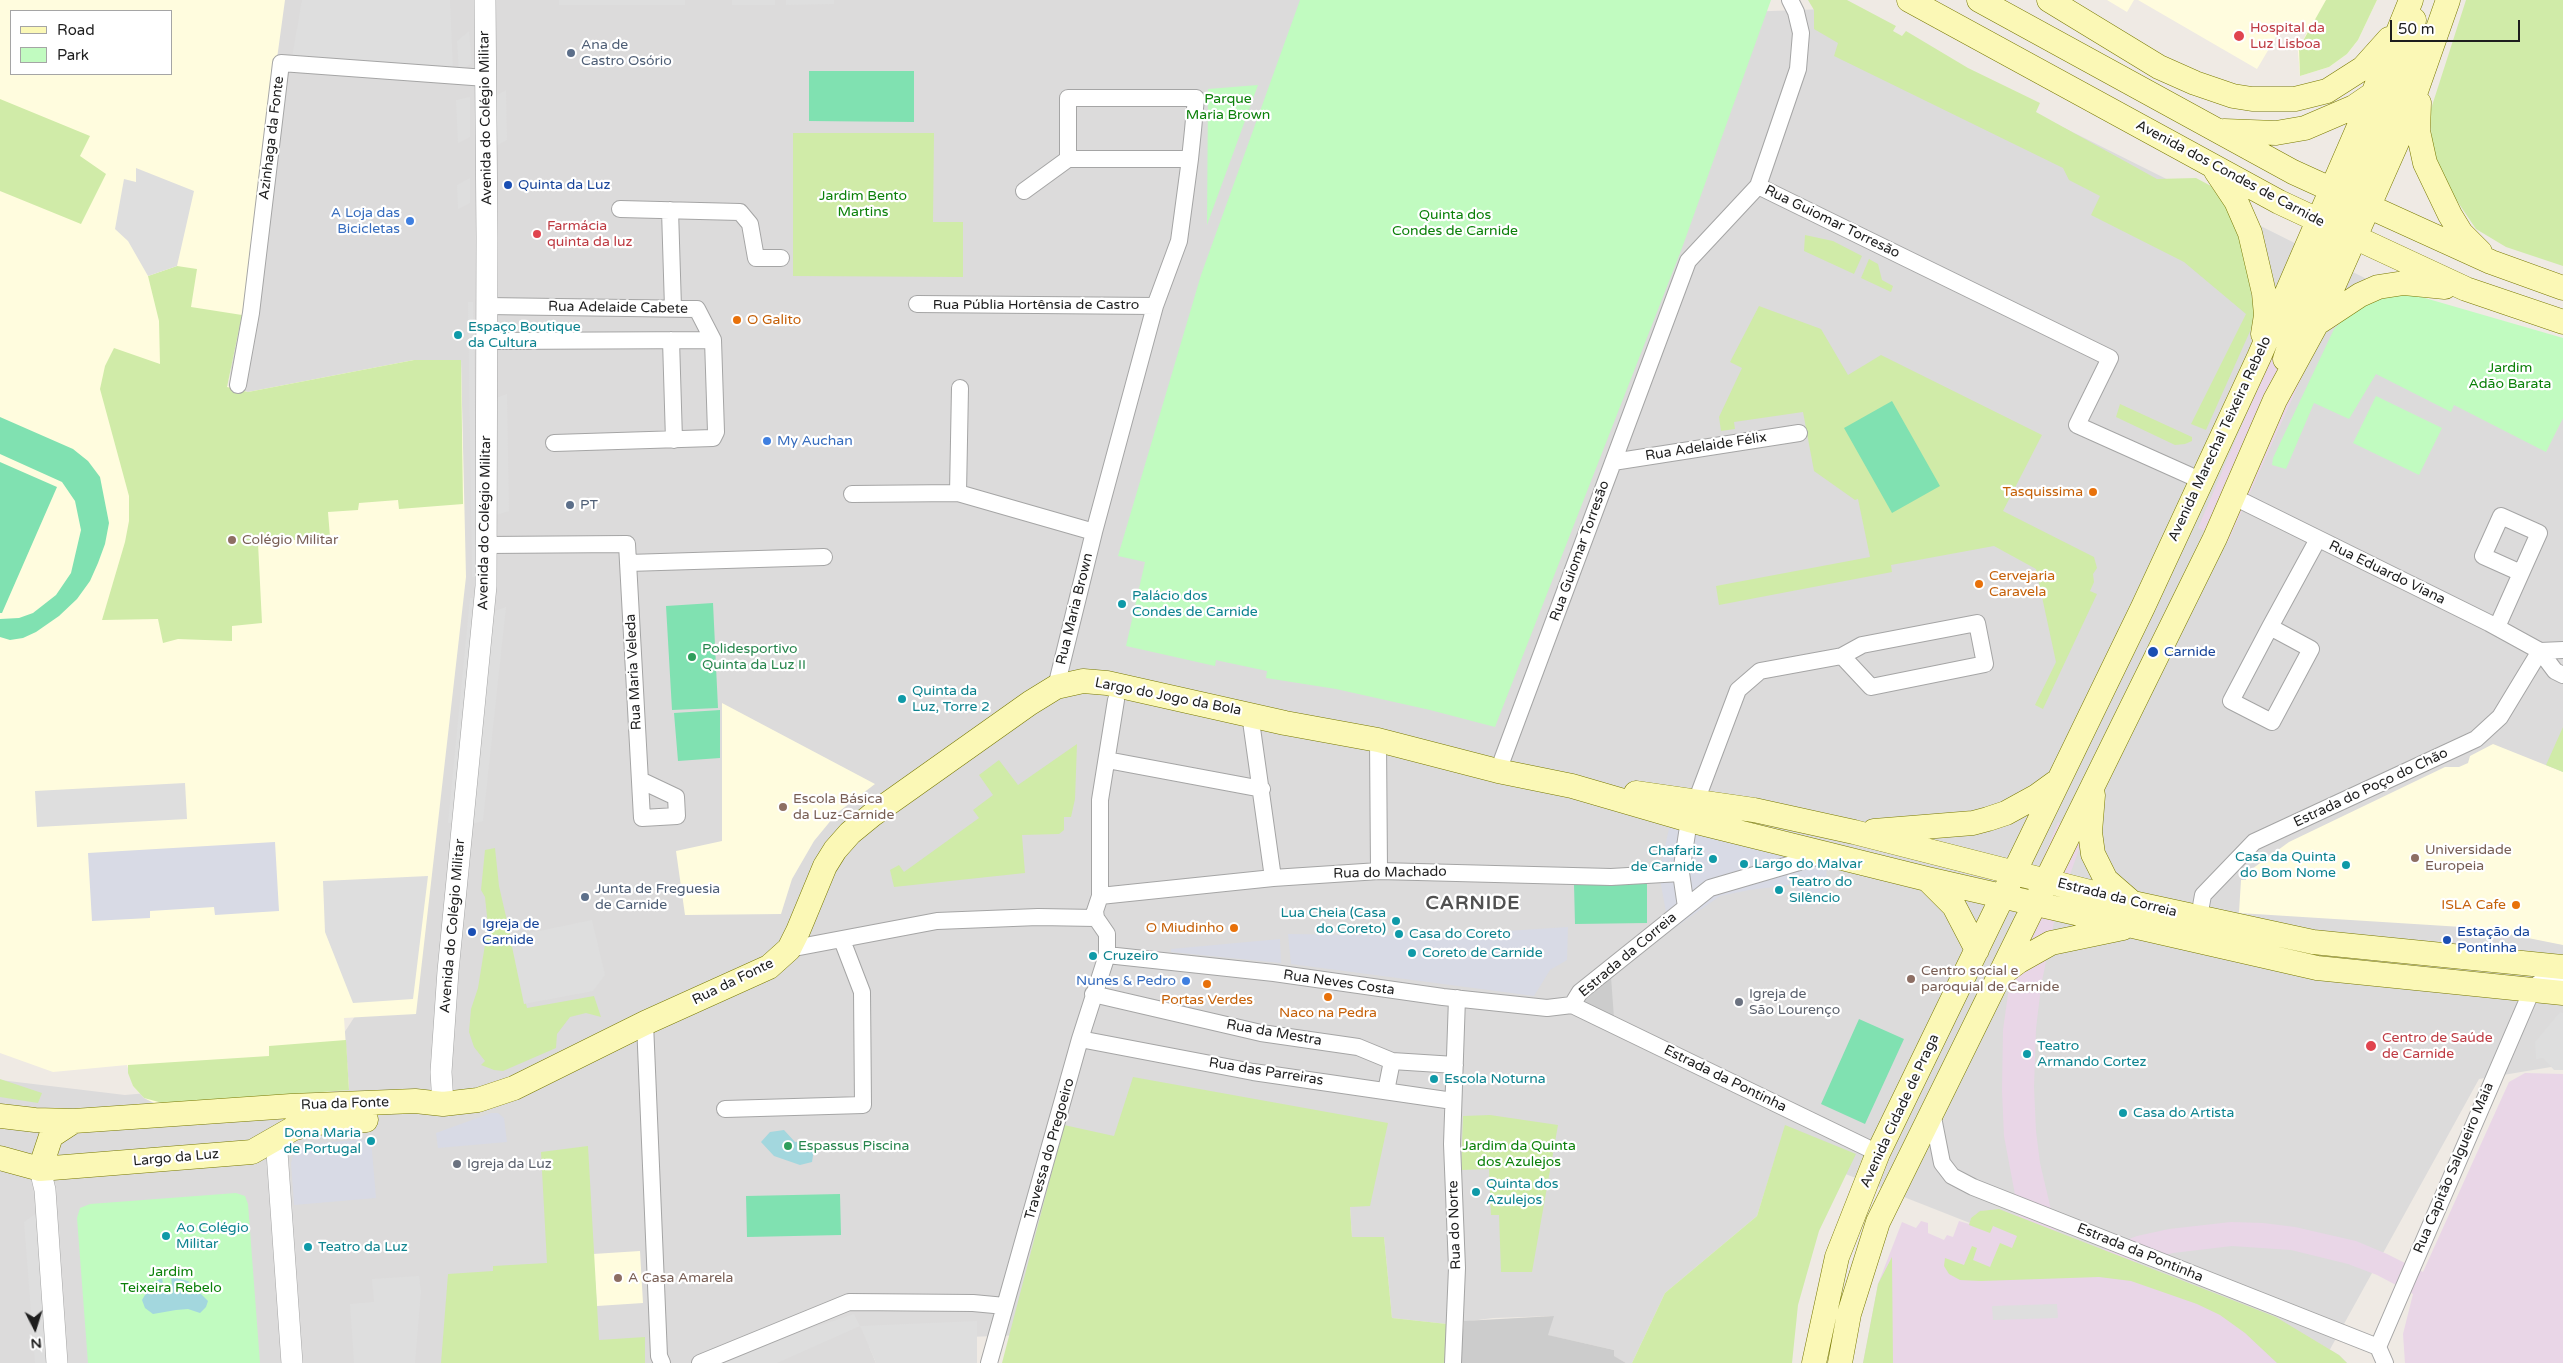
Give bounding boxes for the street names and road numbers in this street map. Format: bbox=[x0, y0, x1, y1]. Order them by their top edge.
street label: Avenida do Colégio Militar bbox=[476, 30, 496, 206]
street label: Azinhaga da Fonte bbox=[256, 75, 288, 201]
street label: Avenida dos Condes de Carnide bbox=[2133, 117, 2327, 231]
street label: Rua Guiomar Torresão bbox=[1762, 182, 1902, 262]
street label: Rua Públia Hortênsia de Castro bbox=[933, 297, 1139, 313]
street label: Rua Adelaide Cabete bbox=[548, 298, 688, 318]
street label: Avenida Marechal Teixeira Rebelo bbox=[2165, 334, 2275, 544]
street label: Rua Adelaide Félix bbox=[1644, 429, 1768, 465]
street label: Avenida do Colégio Militar bbox=[475, 435, 495, 611]
street label: Rua Guiomar Torresão bbox=[1547, 478, 1613, 624]
street label: Rua Eduardo Viana bbox=[2326, 538, 2448, 608]
street label: Rua Maria Brown bbox=[1053, 551, 1097, 667]
street label: Rua Maria Veleda bbox=[623, 613, 645, 731]
street label: Largo do Jogo da Bola bbox=[1093, 675, 1243, 719]
street label: Estrada do Poço do Chão bbox=[2291, 745, 2451, 831]
street label: Avenida do Colégio Militar bbox=[437, 838, 469, 1014]
street label: Rua do Machado bbox=[1333, 864, 1447, 882]
street label: Estrada da Correia bbox=[2055, 875, 2179, 921]
street label: Estrada da Correia bbox=[1576, 909, 1680, 1001]
street label: Rua da Fonte bbox=[690, 955, 776, 1009]
street label: Rua Neves Costa bbox=[1282, 967, 1396, 999]
street label: Rua da Mestra bbox=[1225, 1016, 1323, 1050]
street label: Avenida Cidade de Praga bbox=[1857, 1032, 1943, 1190]
street label: Estrada da Pontinha bbox=[1661, 1042, 1789, 1116]
street label: Rua das Parreiras bbox=[1207, 1055, 1325, 1089]
street label: Travessa do Pregoeiro bbox=[1022, 1076, 1078, 1222]
street label: Rua Capitão Salgueiro Maia bbox=[2410, 1080, 2498, 1256]
street label: Rua da Fonte bbox=[301, 1094, 389, 1114]
street label: Largo da Luz bbox=[132, 1146, 220, 1170]
street label: Rua do Norte bbox=[1445, 1180, 1465, 1270]
street label: Estrada da Pontinha bbox=[2074, 1220, 2206, 1286]

